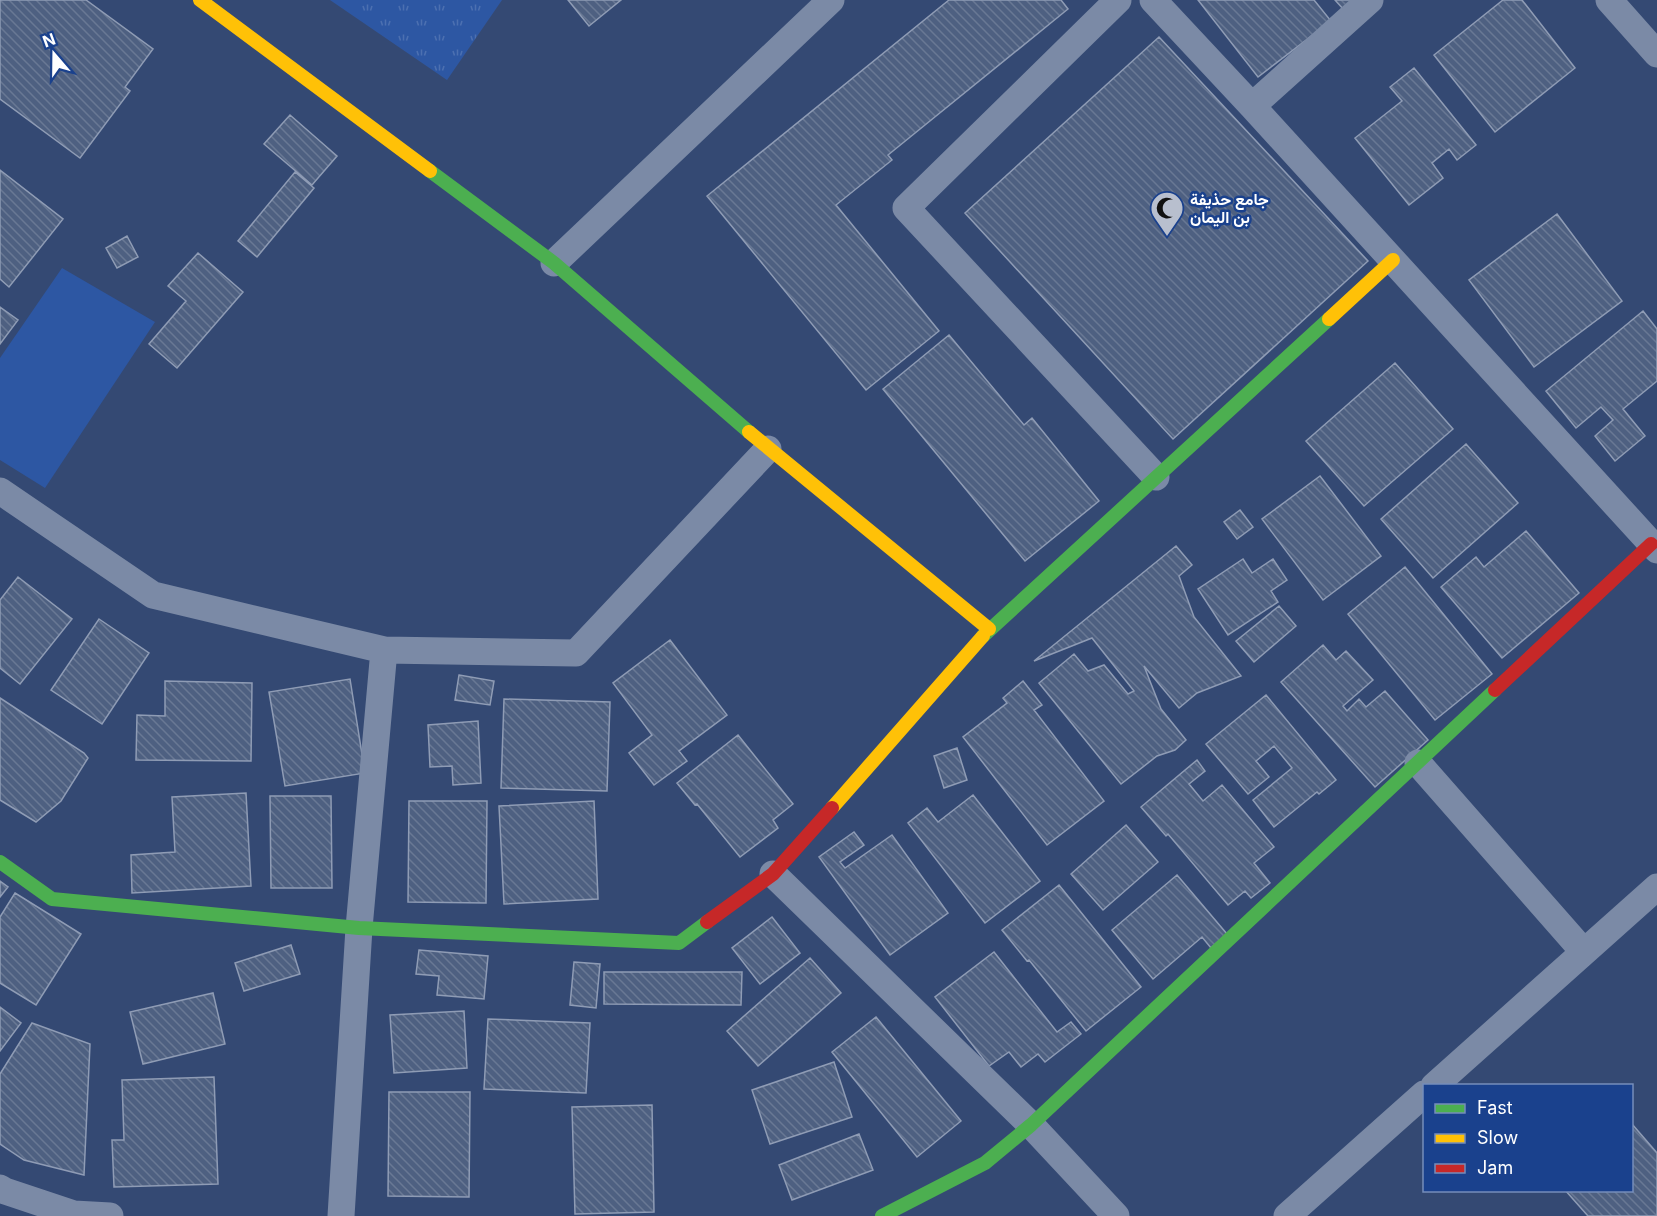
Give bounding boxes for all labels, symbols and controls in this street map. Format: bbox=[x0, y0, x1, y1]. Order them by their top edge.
north arrow bbox=[24, 24, 84, 84]
text: N bbox=[40, 28, 58, 51]
place label: جامع حذيفة بن اليمان bbox=[1190, 189, 1269, 227]
mosque icon: جامع حذيفة بن اليمان bbox=[1149, 190, 1185, 237]
legend bbox=[1423, 1084, 1633, 1192]
text: Fast bbox=[1477, 1097, 1513, 1118]
text: Slow bbox=[1477, 1127, 1518, 1148]
text: Jam bbox=[1477, 1157, 1513, 1178]

